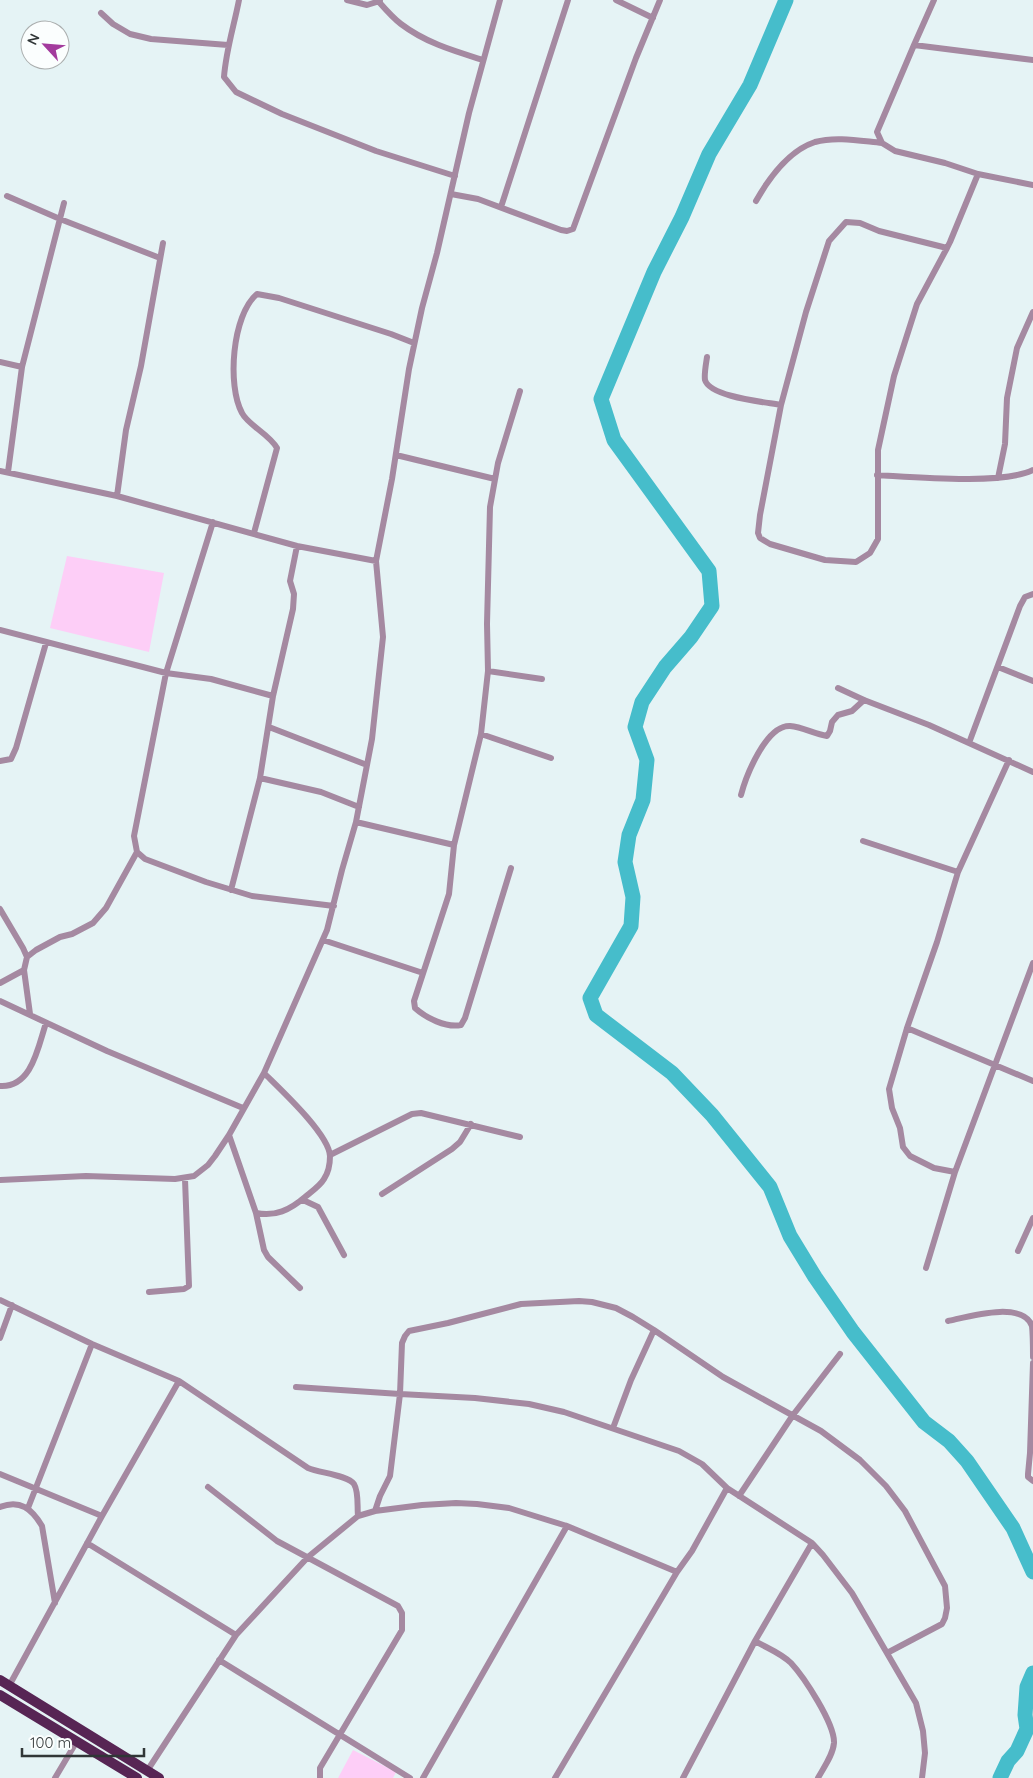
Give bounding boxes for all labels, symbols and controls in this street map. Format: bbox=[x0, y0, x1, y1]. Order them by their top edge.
north arrow bbox=[20, 20, 70, 70]
text: N bbox=[23, 31, 44, 48]
scale bar bbox=[22, 1726, 145, 1758]
text: 100 m bbox=[30, 1733, 71, 1752]

